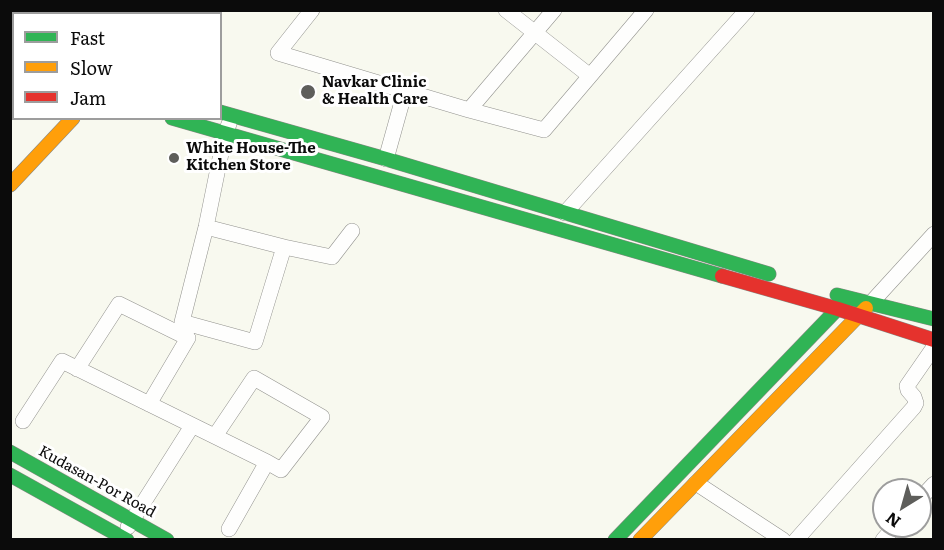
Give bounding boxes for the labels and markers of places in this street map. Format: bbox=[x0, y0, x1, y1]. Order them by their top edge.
place label: Navkar Clinic & Health Care bbox=[322, 74, 428, 109]
marker: Navkar Clinic & Health Care bbox=[299, 83, 317, 101]
place label: White House-The Kitchen Store bbox=[186, 140, 316, 175]
marker: White House-The Kitchen Store bbox=[167, 151, 181, 165]

